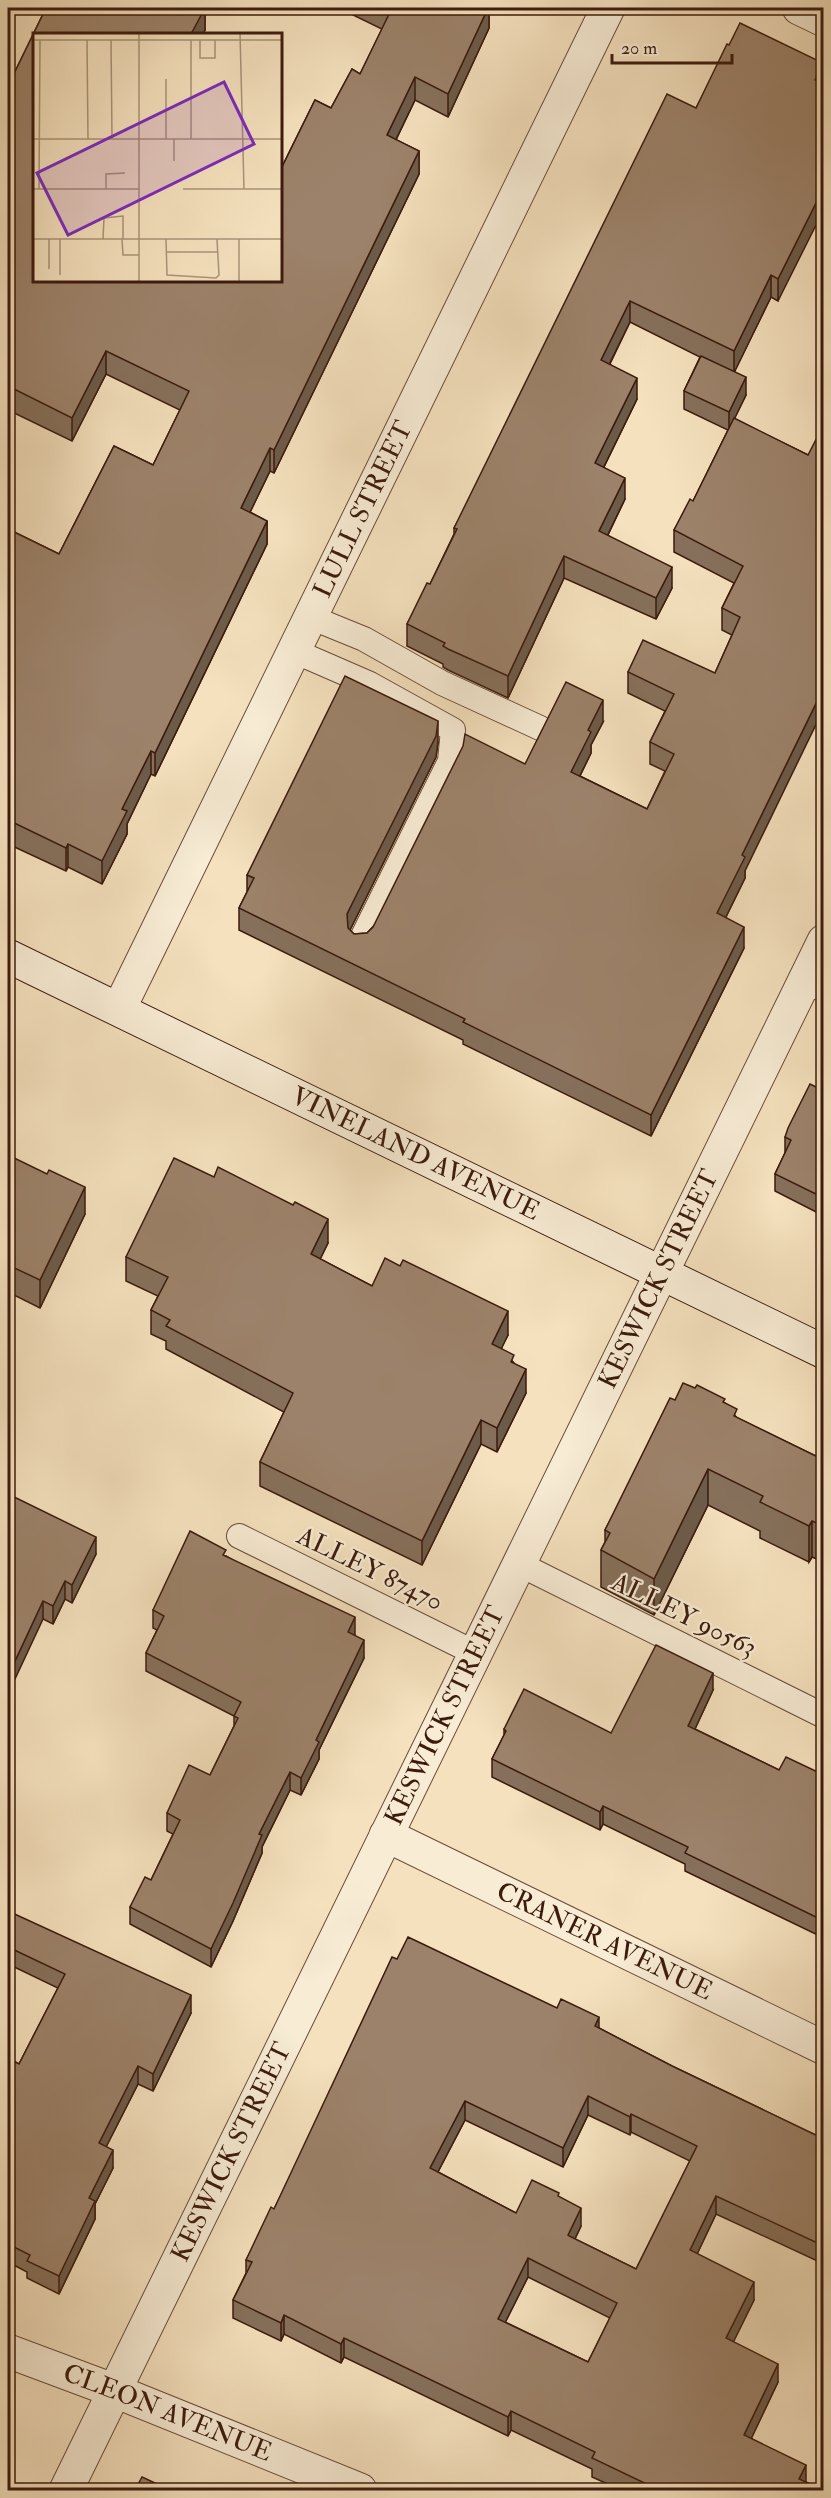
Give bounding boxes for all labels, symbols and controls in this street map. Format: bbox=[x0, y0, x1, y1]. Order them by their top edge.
scale bar bbox=[612, 27, 732, 65]
inset map bbox=[33, 33, 282, 282]
text: 20 m bbox=[621, 37, 657, 60]
street label: LULL STREET bbox=[306, 416, 420, 603]
street label: VINELAND AVENUE bbox=[286, 1080, 545, 1228]
street label: KESWICK STREET bbox=[591, 1164, 726, 1394]
street label: ALLEY 87470 bbox=[291, 1519, 448, 1618]
street label: ALLEY 90563 bbox=[605, 1566, 762, 1664]
street label: KESWICK STREET bbox=[378, 1601, 512, 1831]
street label: CRANER AVENUE bbox=[491, 1875, 718, 2007]
street label: KESWICK STREET bbox=[164, 2037, 298, 2267]
street label: CLEON AVENUE bbox=[59, 2357, 277, 2469]

